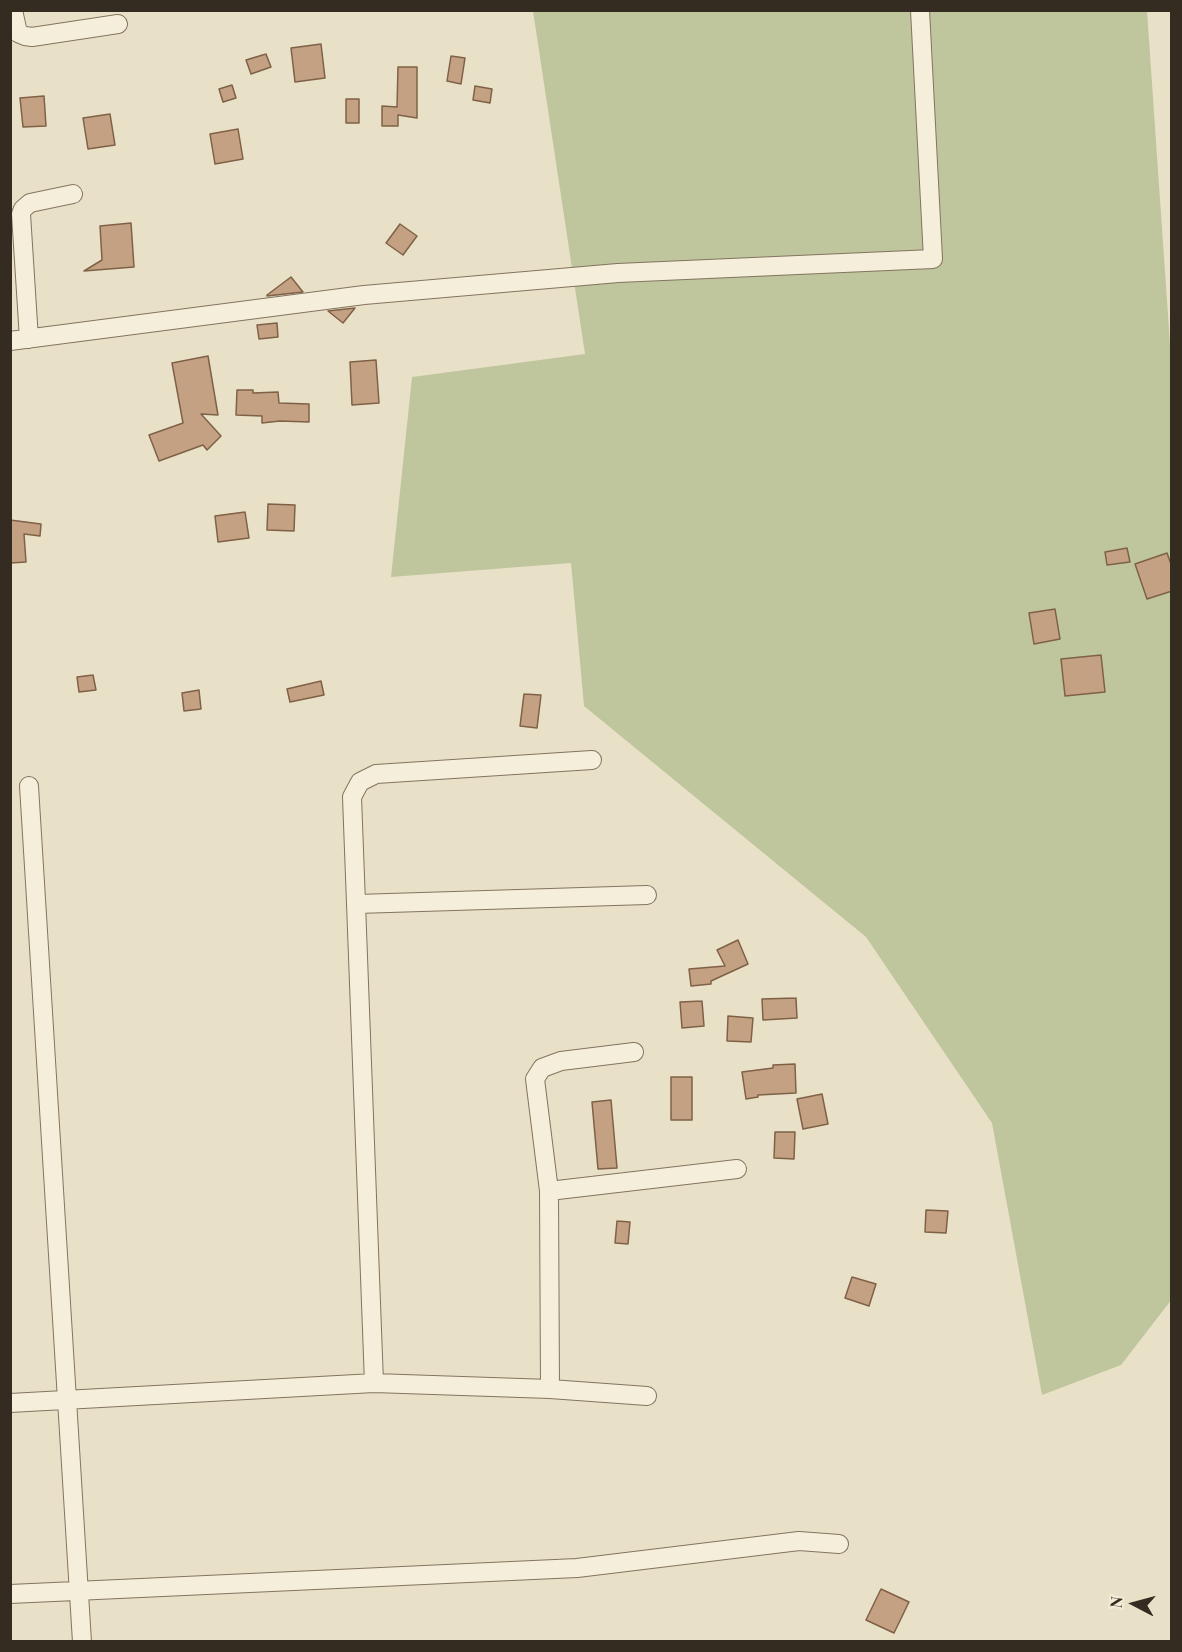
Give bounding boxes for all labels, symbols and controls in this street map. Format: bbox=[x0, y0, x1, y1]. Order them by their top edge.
north arrow bbox=[1104, 1574, 1164, 1634]
text: N bbox=[1105, 1595, 1127, 1609]

